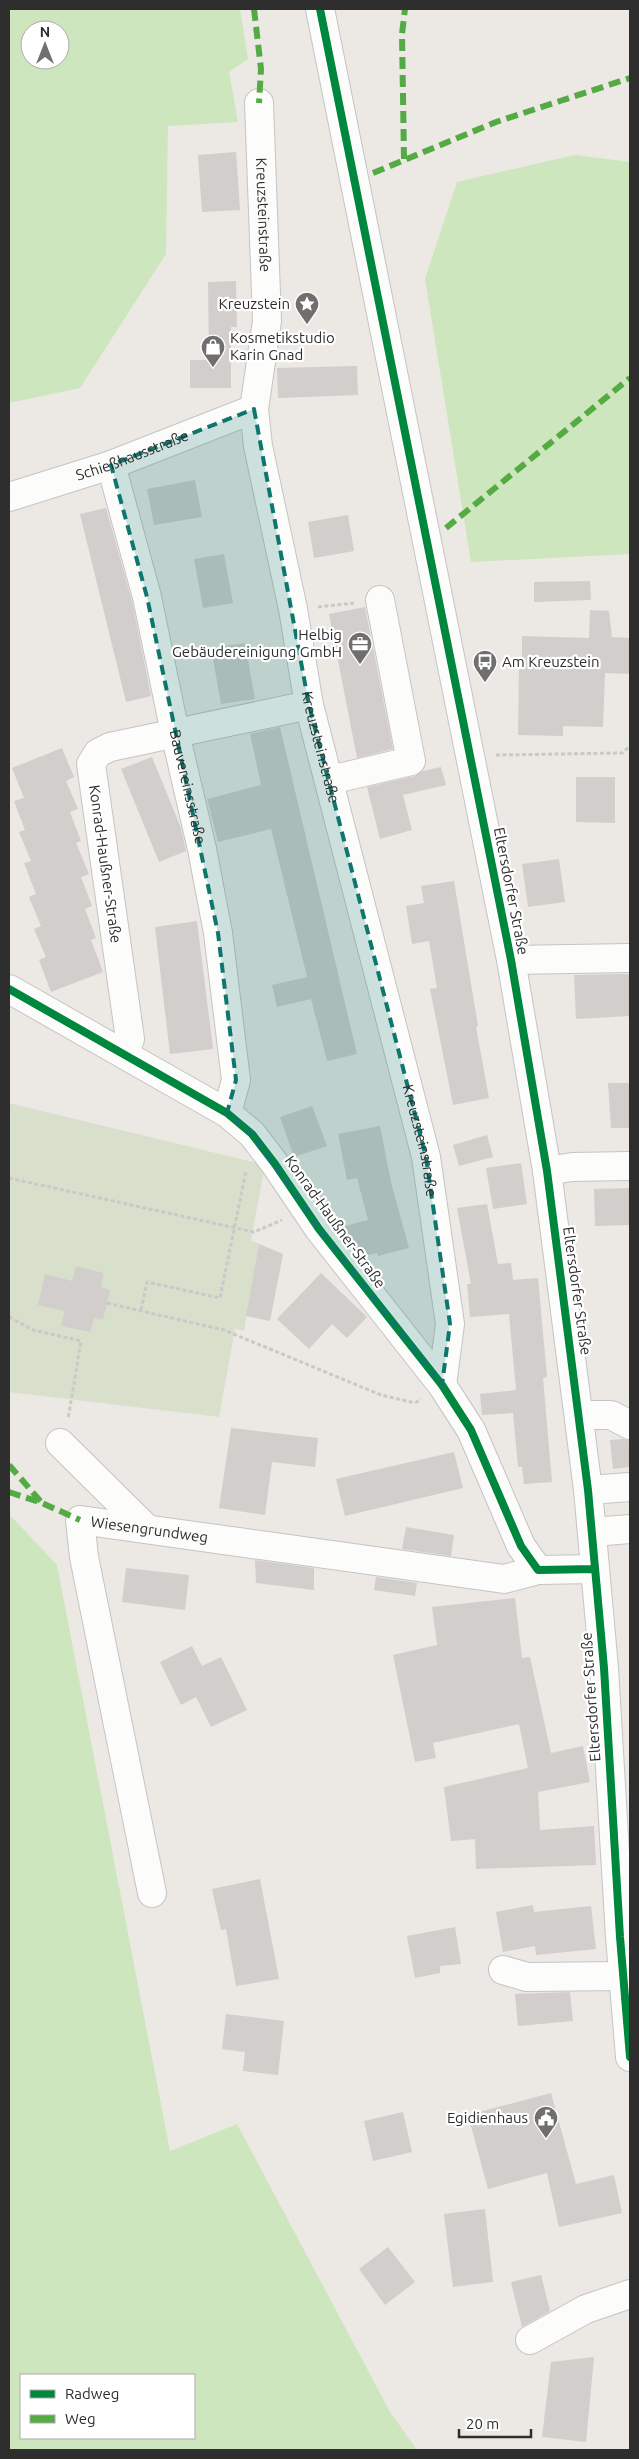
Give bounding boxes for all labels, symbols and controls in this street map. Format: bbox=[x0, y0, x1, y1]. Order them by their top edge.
north arrow bbox=[20, 20, 70, 70]
text: N bbox=[40, 24, 50, 40]
street label: Kreuzsteinstraße bbox=[253, 157, 274, 272]
place icon: Kreuzstein bbox=[294, 291, 320, 325]
place label: Kreuzstein bbox=[219, 295, 290, 312]
place label: Kosmetikstudio Karin Gnad bbox=[230, 329, 335, 363]
shop icon: Kosmetikstudio Karin Gnad bbox=[200, 334, 226, 368]
street label: Schießhausstraße bbox=[74, 427, 191, 484]
place label: Helbig Gebäudereinigung GmbH bbox=[172, 626, 342, 660]
office icon: Helbig Gebäudereinigung GmbH bbox=[347, 631, 373, 665]
bus stop icon: Am Kreuzstein bbox=[472, 649, 498, 683]
place label: Am Kreuzstein bbox=[502, 653, 600, 670]
street label: Kreuzsteinstraße bbox=[299, 690, 343, 805]
street label: Bauvereinsstraße bbox=[166, 728, 210, 846]
street label: Konrad-Haußner-Straße bbox=[86, 784, 125, 944]
street label: Eltersdorfer Straße bbox=[491, 826, 532, 956]
street label: Kreuzsteinstraße bbox=[400, 1083, 441, 1198]
street label: Konrad-Haußner-Straße bbox=[282, 1152, 389, 1291]
street label: Eltersdorfer Straße bbox=[560, 1226, 595, 1356]
street label: Wiesengrundweg bbox=[90, 1513, 209, 1546]
street label: Eltersdorfer Straße bbox=[578, 1632, 603, 1762]
public building icon: Egidienhaus bbox=[533, 2105, 559, 2139]
place label: Egidienhaus bbox=[447, 2109, 528, 2126]
legend bbox=[20, 2374, 195, 2439]
text: Radweg bbox=[65, 2385, 119, 2402]
scale bar bbox=[459, 2406, 532, 2438]
text: Weg bbox=[65, 2410, 96, 2427]
text: 20 m bbox=[466, 2415, 499, 2432]

